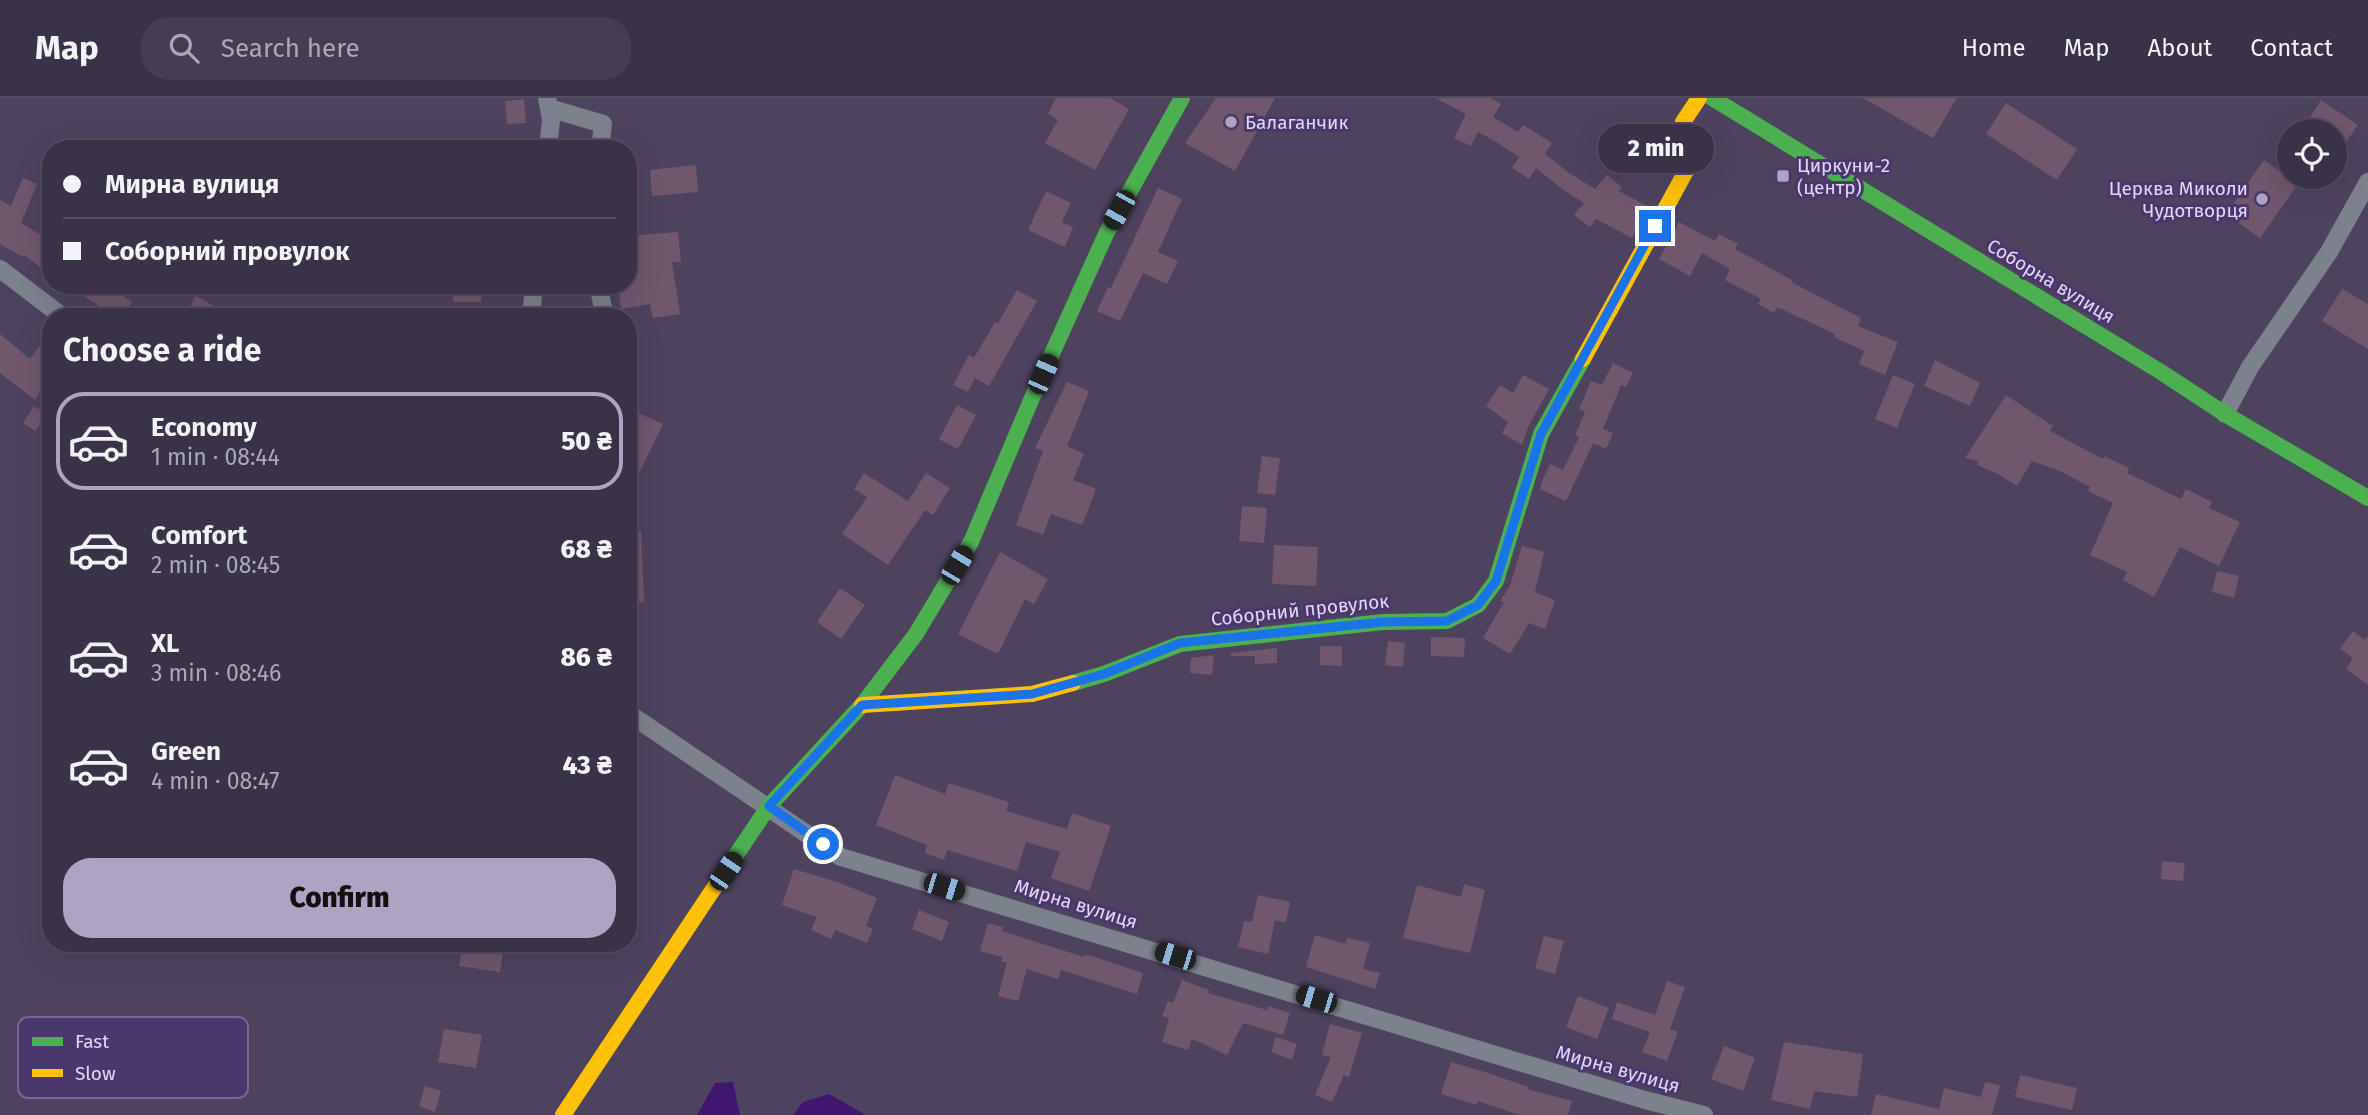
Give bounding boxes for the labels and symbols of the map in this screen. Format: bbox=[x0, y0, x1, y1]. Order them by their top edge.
place label: Балаганчик bbox=[1245, 111, 1348, 134]
marker: Балаганчик bbox=[1223, 114, 1239, 130]
callout: 2 min bbox=[1597, 124, 1713, 174]
place label: Циркуни-2 (центр) bbox=[1797, 154, 1890, 199]
marker: Циркуни-2 (центр) bbox=[1775, 168, 1791, 184]
place label: Церква Миколи Чудотворця bbox=[2109, 177, 2248, 222]
car bbox=[1100, 187, 1139, 233]
marker: Церква Миколи Чудотворця bbox=[2254, 191, 2270, 207]
route end bbox=[1639, 210, 1671, 242]
street label: Соборна вулиця bbox=[1983, 234, 2119, 328]
car bbox=[1025, 351, 1062, 397]
car bbox=[938, 542, 977, 588]
street label: Соборний провулок bbox=[1210, 589, 1390, 631]
route start bbox=[807, 828, 839, 860]
car bbox=[706, 848, 747, 894]
car bbox=[921, 871, 968, 903]
street label: Мирна вулиця bbox=[1012, 874, 1140, 934]
car bbox=[1152, 940, 1199, 972]
car bbox=[1293, 983, 1340, 1015]
legend bbox=[18, 1017, 248, 1098]
text: Fast bbox=[75, 1030, 109, 1053]
street label: Мирна вулиця bbox=[1553, 1040, 1683, 1098]
text: Slow bbox=[75, 1062, 116, 1085]

